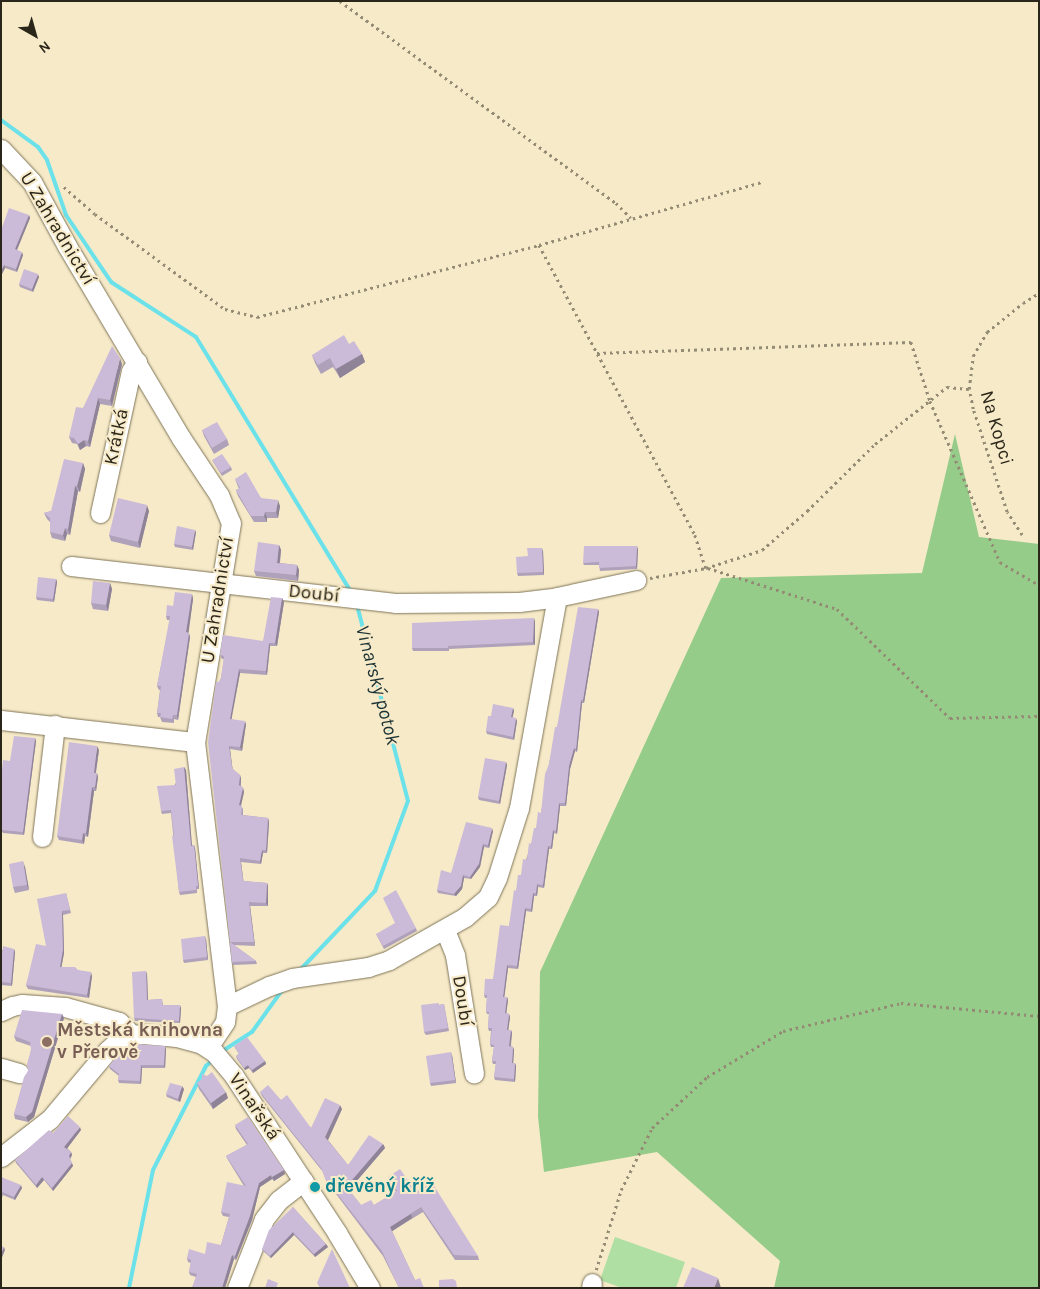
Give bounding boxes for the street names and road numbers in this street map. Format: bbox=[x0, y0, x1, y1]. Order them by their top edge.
street label: U Zahradnictví bbox=[14, 168, 100, 290]
street label: Na Kopci bbox=[975, 388, 1017, 468]
street label: Krátká bbox=[100, 407, 134, 467]
street label: U Zahradnictví bbox=[197, 535, 239, 665]
street label: Doubí bbox=[287, 580, 341, 608]
street label: Doubí bbox=[447, 974, 477, 1028]
street label: Vinařská bbox=[223, 1069, 285, 1145]

